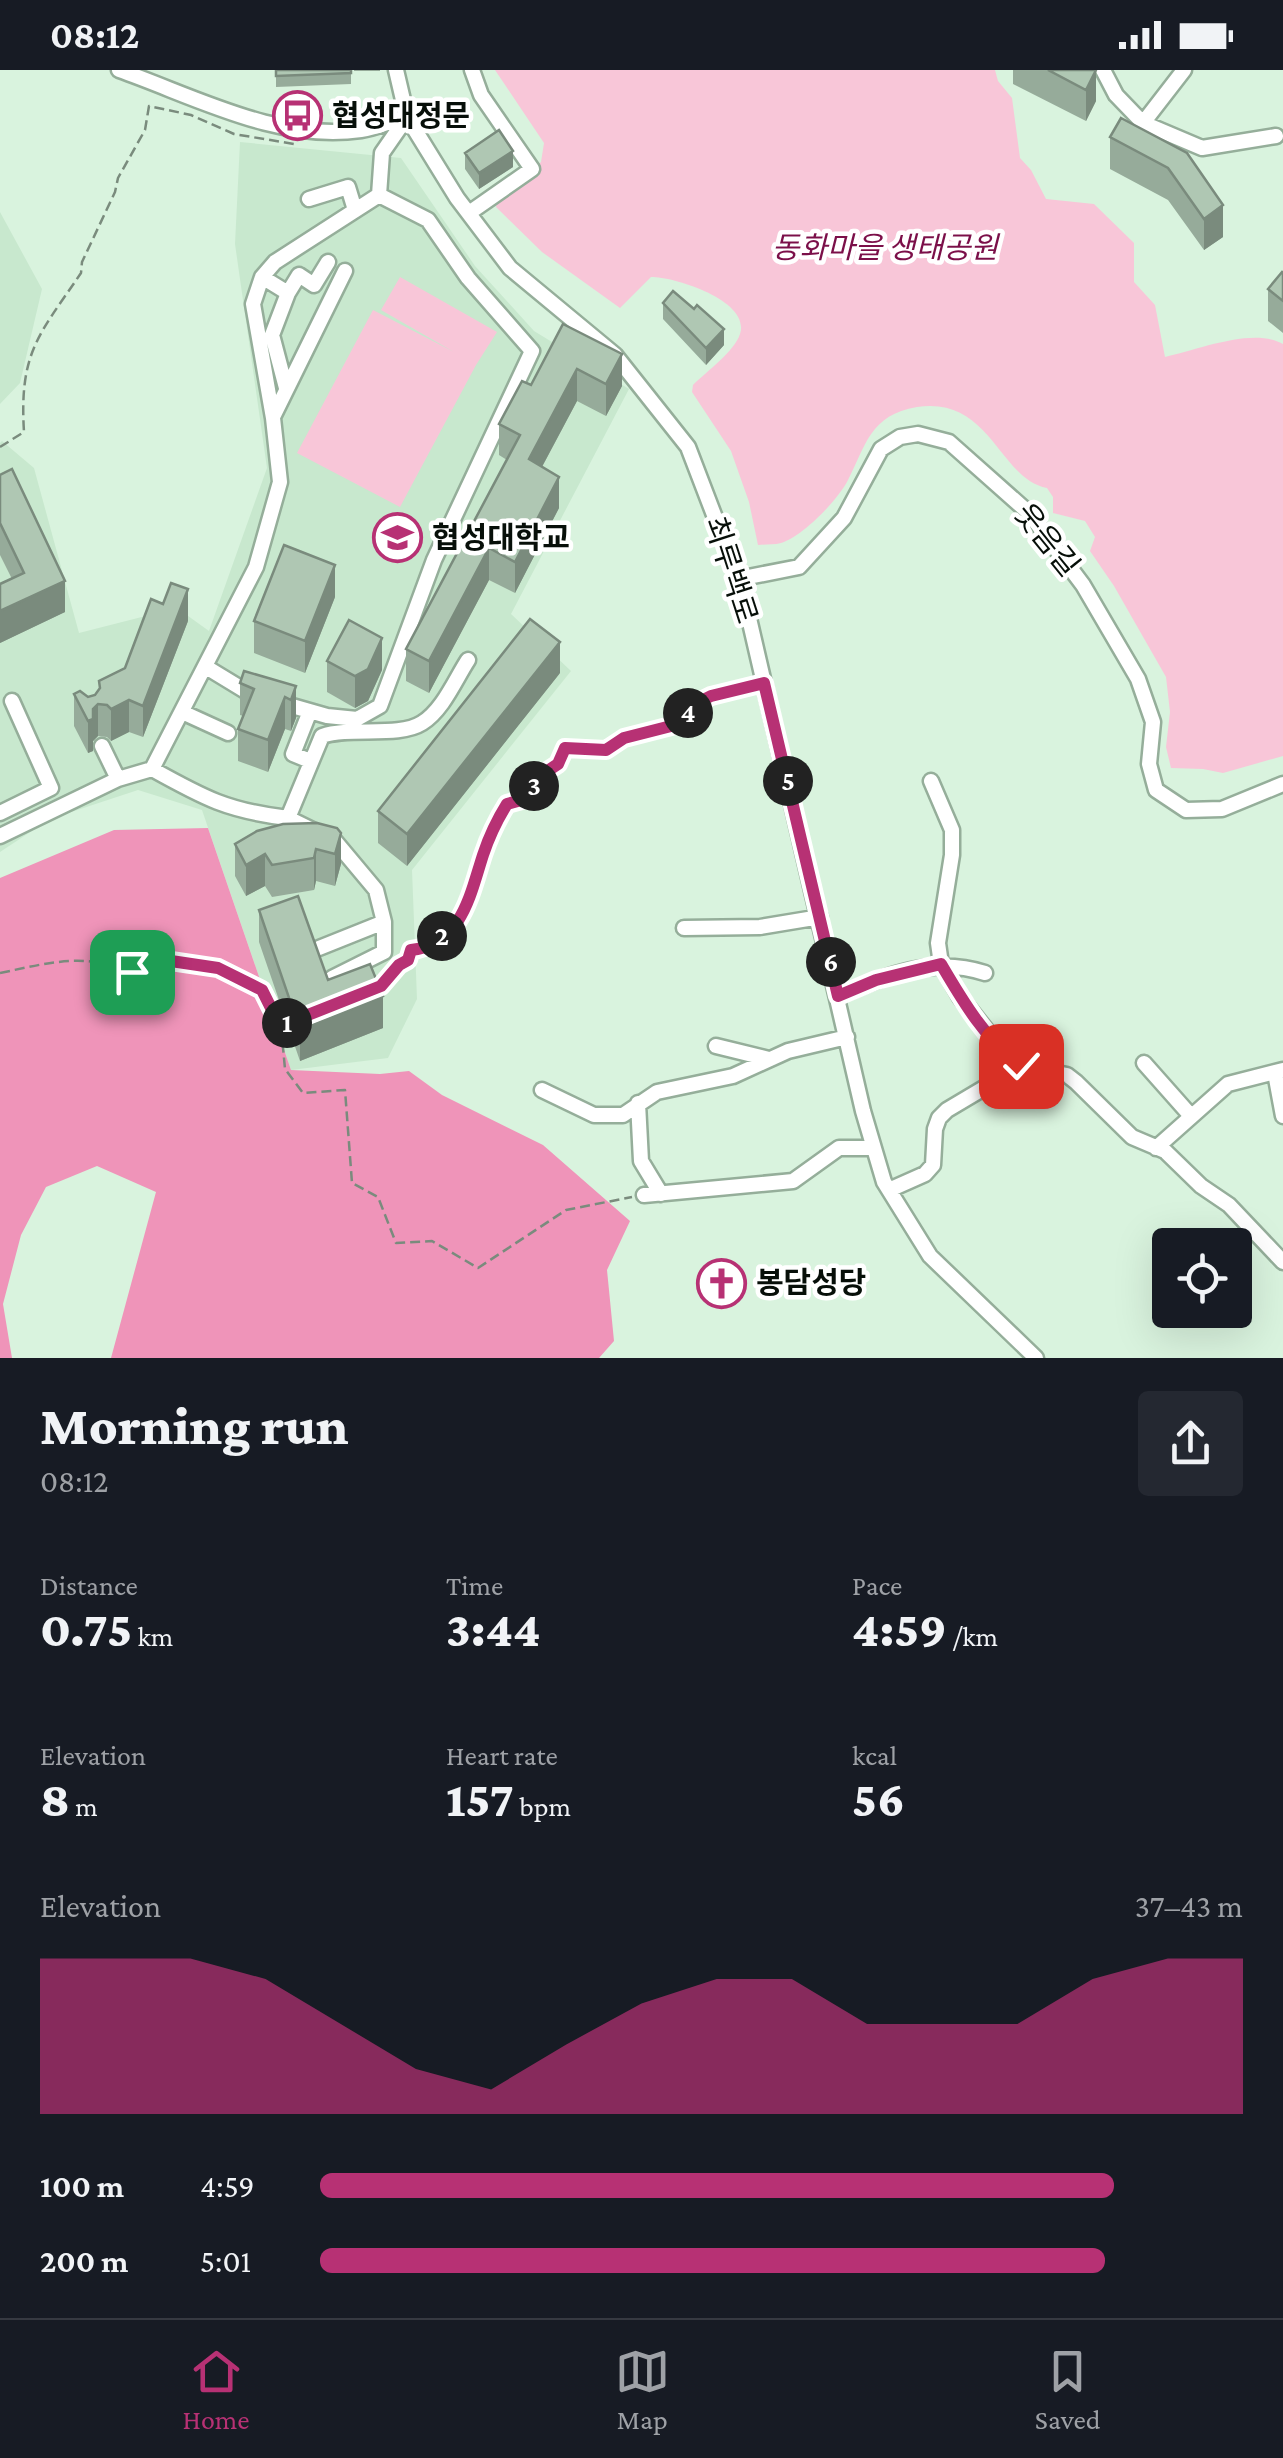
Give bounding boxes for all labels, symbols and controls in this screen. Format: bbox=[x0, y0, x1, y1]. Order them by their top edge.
text: 08:12 bbox=[50, 14, 139, 56]
bus stop icon: 협성대정문 bbox=[271, 90, 323, 142]
place label: 협성대정문 bbox=[332, 99, 470, 132]
park label: 동화마을 생태공원 bbox=[772, 231, 1001, 264]
street label: 웃음길 bbox=[1009, 497, 1086, 582]
school or university icon: 협성대학교 bbox=[371, 512, 423, 564]
street label: 최루백로 bbox=[699, 512, 764, 627]
place label: 협성대학교 bbox=[432, 521, 570, 554]
pin: 4 bbox=[663, 688, 713, 738]
text: 4 bbox=[680, 697, 696, 728]
pin: 5 bbox=[763, 756, 813, 806]
pin: 3 bbox=[509, 761, 559, 811]
text: 5 bbox=[781, 765, 795, 796]
text: 3 bbox=[527, 770, 541, 801]
pin: 2 bbox=[417, 911, 467, 961]
text: 2 bbox=[435, 920, 449, 951]
pin bbox=[90, 930, 175, 1015]
pin: 6 bbox=[806, 937, 856, 987]
icon: arrive bbox=[105, 945, 160, 1000]
text: 6 bbox=[823, 946, 839, 977]
pin: 1 bbox=[262, 998, 312, 1048]
text: 1 bbox=[282, 1007, 292, 1038]
pin bbox=[979, 1024, 1064, 1109]
icon: check bbox=[994, 1039, 1049, 1094]
map controls bbox=[1152, 1228, 1252, 1328]
button: locate bbox=[1152, 1228, 1252, 1328]
church icon: 봉담성당 bbox=[695, 1257, 747, 1309]
place label: 봉담성당 bbox=[756, 1266, 866, 1299]
button: share bbox=[1138, 1391, 1243, 1496]
text: Morning run bbox=[40, 1395, 349, 1456]
text: 08:12 bbox=[40, 1463, 109, 1499]
text: Distance bbox=[40, 1570, 138, 1601]
text: Time bbox=[446, 1570, 503, 1601]
text: Pace bbox=[852, 1570, 902, 1601]
text: 0.75 bbox=[40, 1601, 132, 1657]
text: 3:44 bbox=[446, 1601, 541, 1657]
text: 4:59 bbox=[852, 1601, 947, 1657]
text: km bbox=[132, 1621, 173, 1652]
text: /km bbox=[947, 1621, 998, 1652]
text: Elevation bbox=[40, 1740, 146, 1771]
text: Heart rate bbox=[446, 1740, 558, 1771]
text: kcal bbox=[852, 1740, 897, 1771]
text: 8 bbox=[40, 1771, 70, 1827]
text: 157 bbox=[446, 1771, 514, 1827]
text: 56 bbox=[852, 1771, 905, 1827]
text: m bbox=[70, 1791, 98, 1822]
text: bpm bbox=[514, 1791, 571, 1822]
text: Elevation bbox=[40, 1888, 161, 1924]
text: 37–43 m bbox=[1135, 1888, 1243, 1924]
text: 100 m bbox=[40, 2168, 124, 2204]
text: 4:59 bbox=[200, 2168, 255, 2204]
text: 200 m bbox=[40, 2243, 128, 2279]
text: 5:01 bbox=[200, 2243, 251, 2279]
tab: Home bbox=[183, 2344, 250, 2435]
tab: Map bbox=[615, 2344, 670, 2435]
tab: Saved bbox=[1035, 2344, 1100, 2435]

